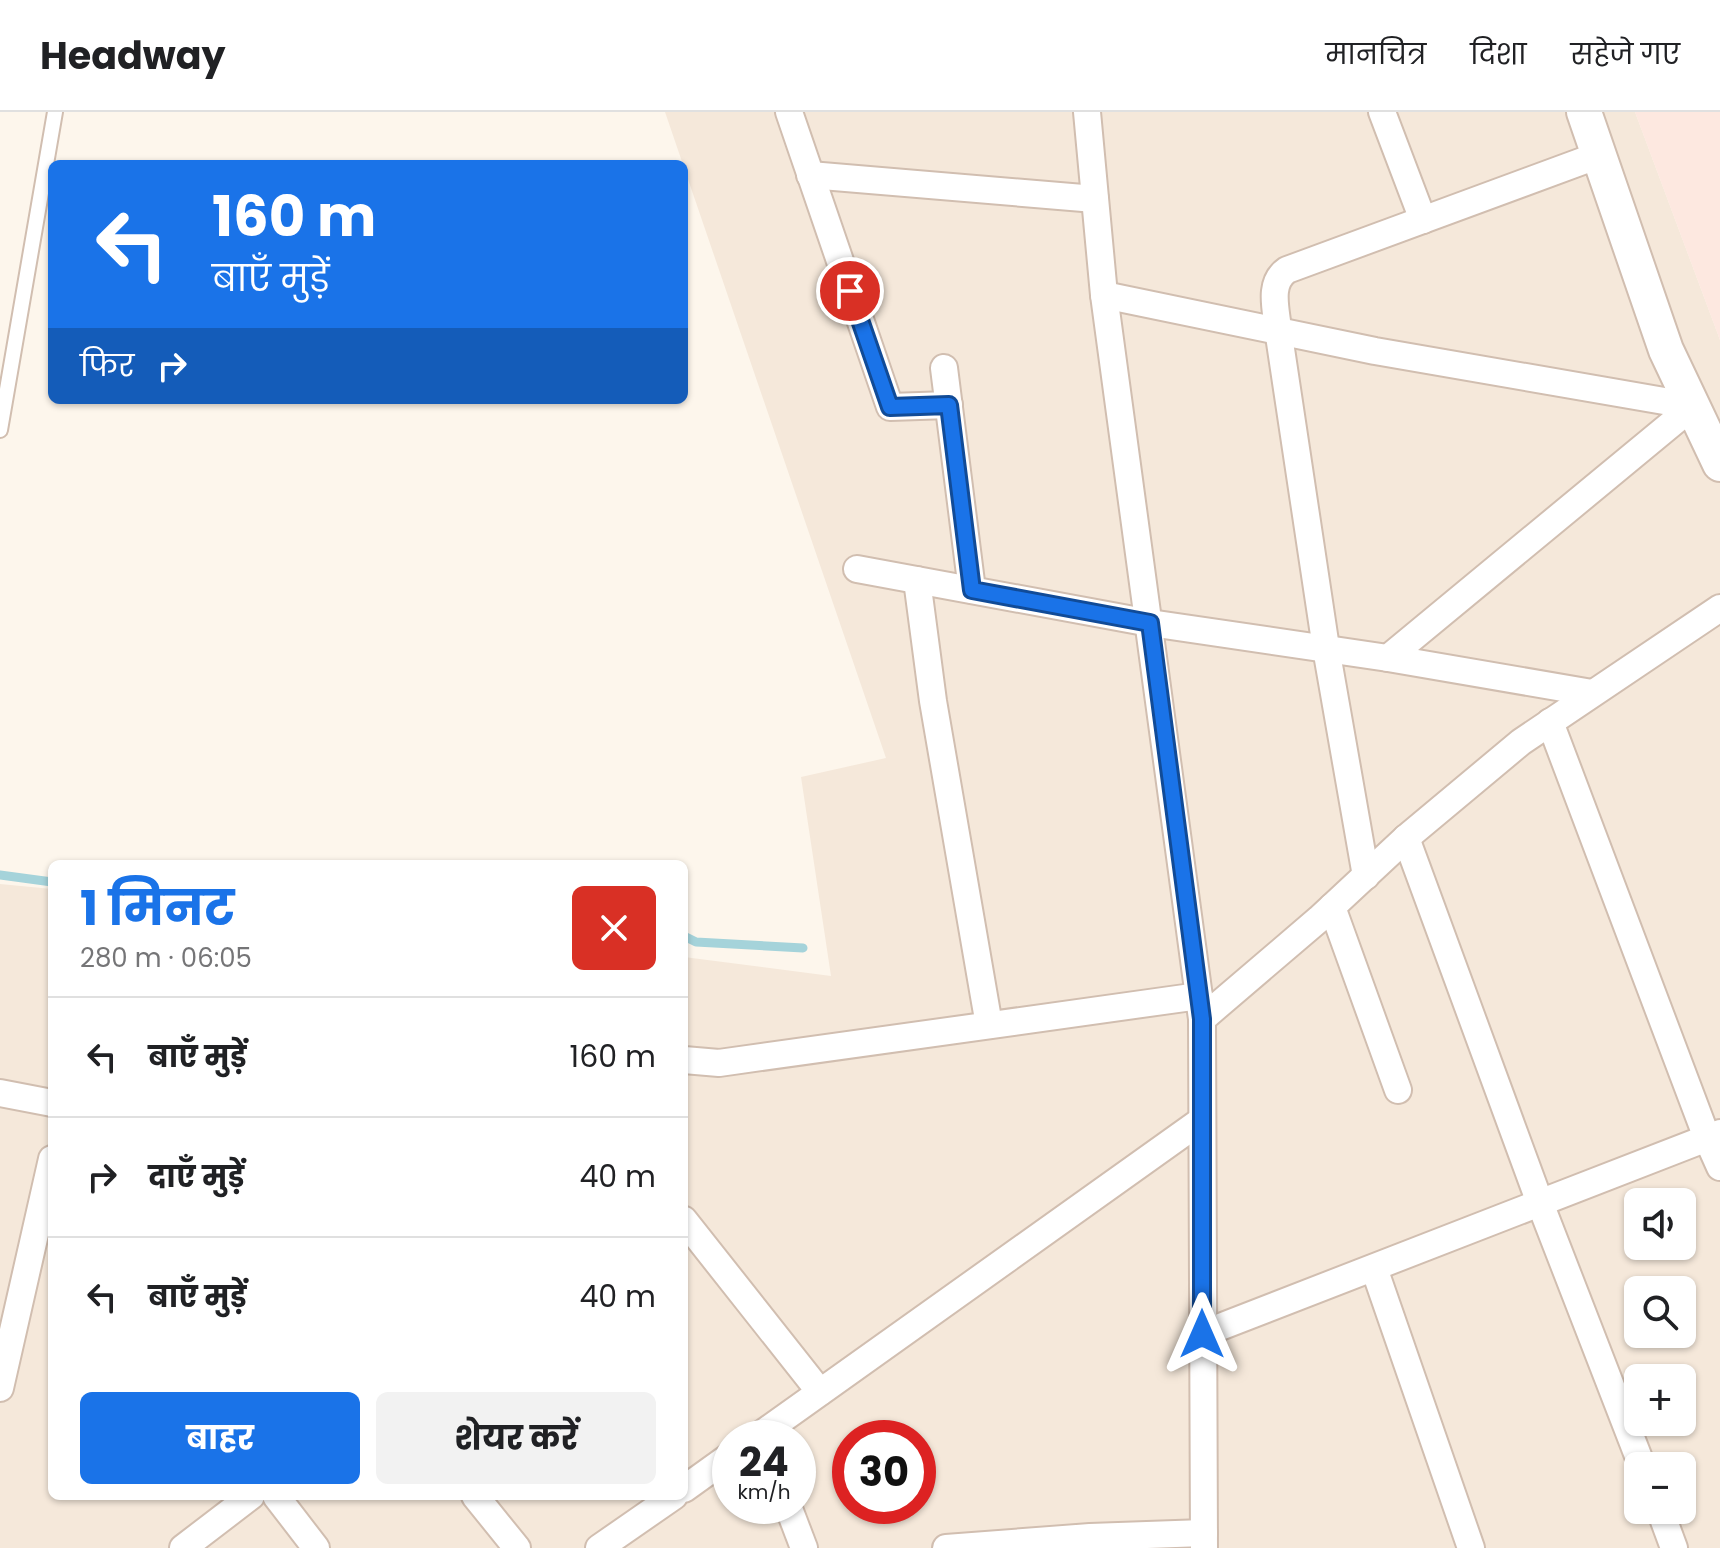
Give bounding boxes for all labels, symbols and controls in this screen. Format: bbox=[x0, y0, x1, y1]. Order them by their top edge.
text: Headway bbox=[40, 29, 226, 82]
text: मानचित्र bbox=[1326, 35, 1426, 74]
text: दिशा bbox=[1470, 35, 1527, 74]
text: सहेजे गए bbox=[1571, 35, 1680, 74]
text: 160 m bbox=[212, 177, 376, 256]
icon: left bbox=[80, 192, 184, 296]
text: बाएँ मुड़ें bbox=[212, 253, 329, 304]
pin bbox=[816, 257, 884, 325]
icon: arrive bbox=[828, 269, 872, 313]
text: फिर bbox=[80, 344, 134, 387]
icon: right bbox=[150, 344, 194, 388]
text: 1 मिनट bbox=[80, 875, 235, 942]
button: close bbox=[572, 886, 656, 970]
text: 280 m · 06:05 bbox=[80, 940, 252, 976]
icon: left bbox=[80, 1035, 124, 1079]
text: बाएँ मुड़ें bbox=[148, 1035, 246, 1078]
text: 160 m bbox=[570, 1035, 656, 1078]
icon: right bbox=[80, 1155, 124, 1199]
text: दाएँ मुड़ें bbox=[148, 1155, 244, 1198]
text: 40 m bbox=[579, 1155, 656, 1198]
map controls bbox=[1624, 1188, 1696, 1524]
button: sound bbox=[1624, 1188, 1696, 1260]
icon: left bbox=[80, 1275, 124, 1319]
text: बाएँ मुड़ें bbox=[148, 1275, 246, 1318]
text: 40 m bbox=[579, 1275, 656, 1318]
button: search bbox=[1624, 1276, 1696, 1348]
position arrow bbox=[1160, 1292, 1244, 1376]
button: + bbox=[1624, 1364, 1696, 1436]
button: बाहर bbox=[80, 1392, 360, 1484]
button: शेयर करें bbox=[376, 1392, 656, 1484]
speed limit sign: 30 bbox=[832, 1420, 936, 1524]
text: 24 bbox=[739, 1434, 789, 1490]
button: − bbox=[1624, 1452, 1696, 1524]
text: km/h bbox=[737, 1478, 791, 1506]

